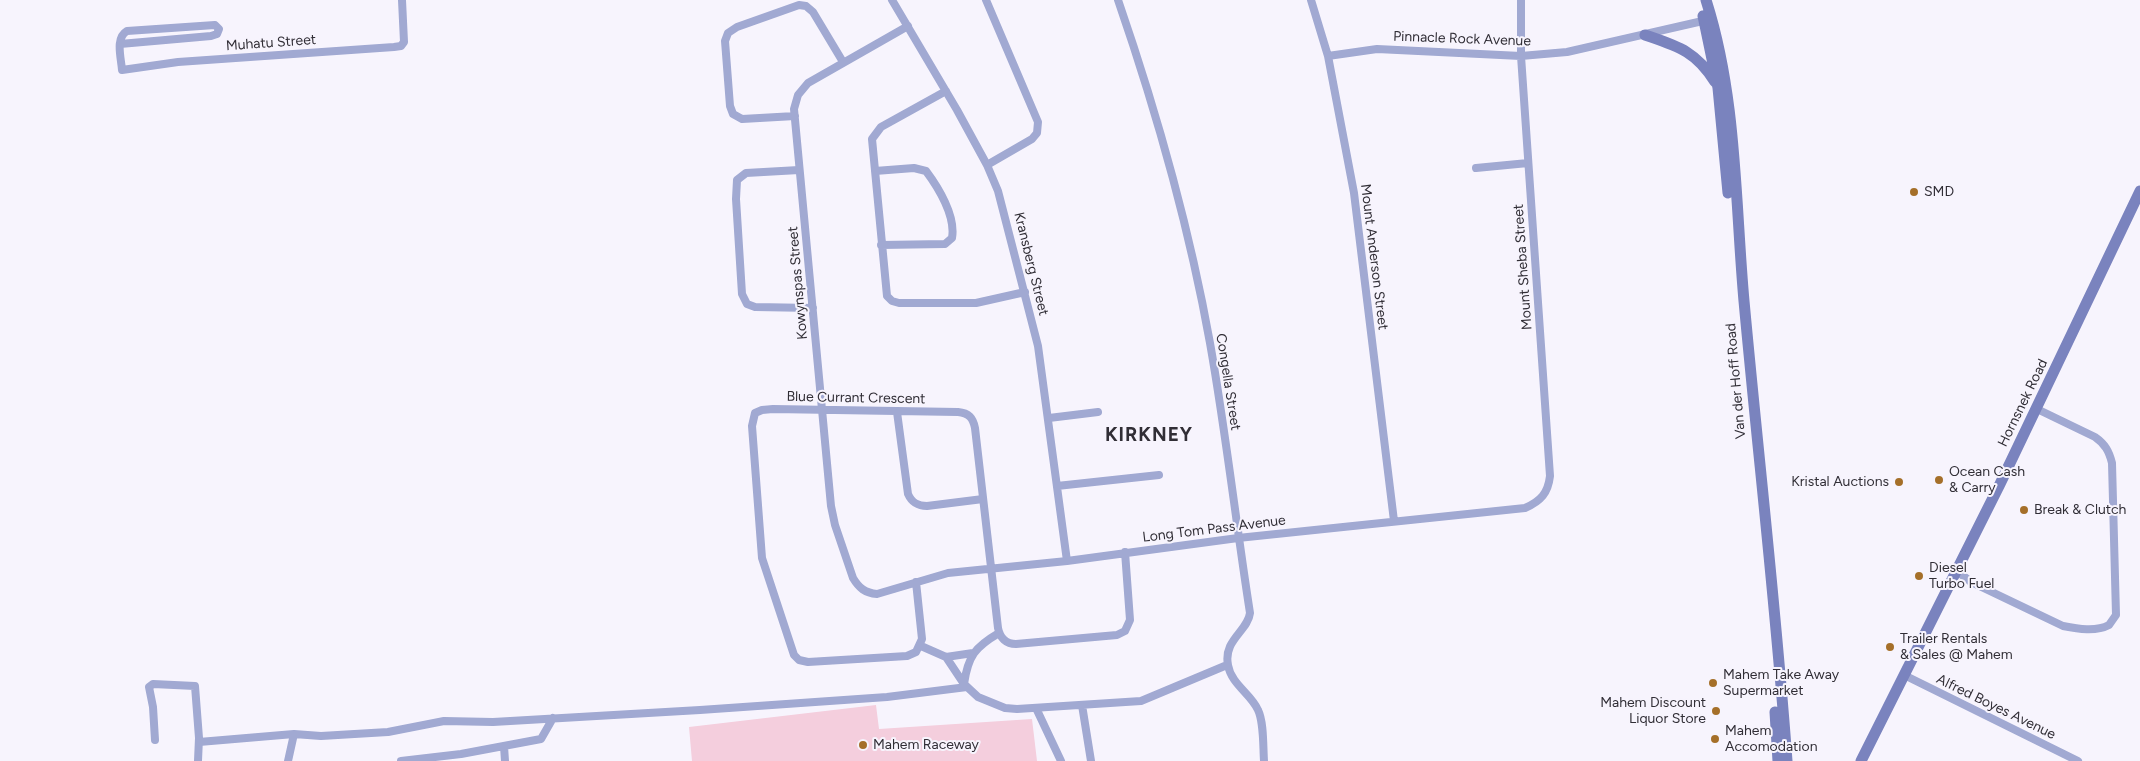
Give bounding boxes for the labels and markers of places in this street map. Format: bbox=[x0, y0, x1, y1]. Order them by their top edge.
place label: SMD bbox=[1924, 184, 1954, 200]
marker: SMD bbox=[1908, 186, 1920, 198]
place label: Ocean Cash & Carry bbox=[1949, 464, 2025, 497]
place label: Kristal Auctions bbox=[1791, 474, 1889, 490]
marker: Ocean Cash & Carry bbox=[1933, 474, 1945, 486]
marker: Kristal Auctions bbox=[1893, 476, 1905, 488]
place label: Break & Clutch bbox=[2034, 502, 2126, 518]
marker: Break & Clutch bbox=[2018, 504, 2030, 516]
place label: Diesel Turbo Fuel bbox=[1929, 560, 1994, 592]
marker: Diesel Turbo Fuel bbox=[1913, 570, 1925, 582]
place label: Trailer Rentals & Sales @ Mahem bbox=[1900, 631, 2013, 664]
marker: Trailer Rentals & Sales @ Mahem bbox=[1884, 641, 1896, 653]
place label: Mahem Take Away Supermarket bbox=[1723, 667, 1839, 700]
marker: Mahem Take Away Supermarket bbox=[1707, 677, 1719, 689]
place label: Mahem Discount Liquor Store bbox=[1600, 695, 1706, 728]
marker: Mahem Discount Liquor Store bbox=[1710, 705, 1722, 717]
place label: Mahem Accomodation bbox=[1725, 723, 1818, 756]
marker: Mahem Accomodation bbox=[1709, 733, 1721, 745]
place label: Mahem Raceway bbox=[873, 737, 979, 753]
marker: Mahem Raceway bbox=[857, 739, 869, 751]

